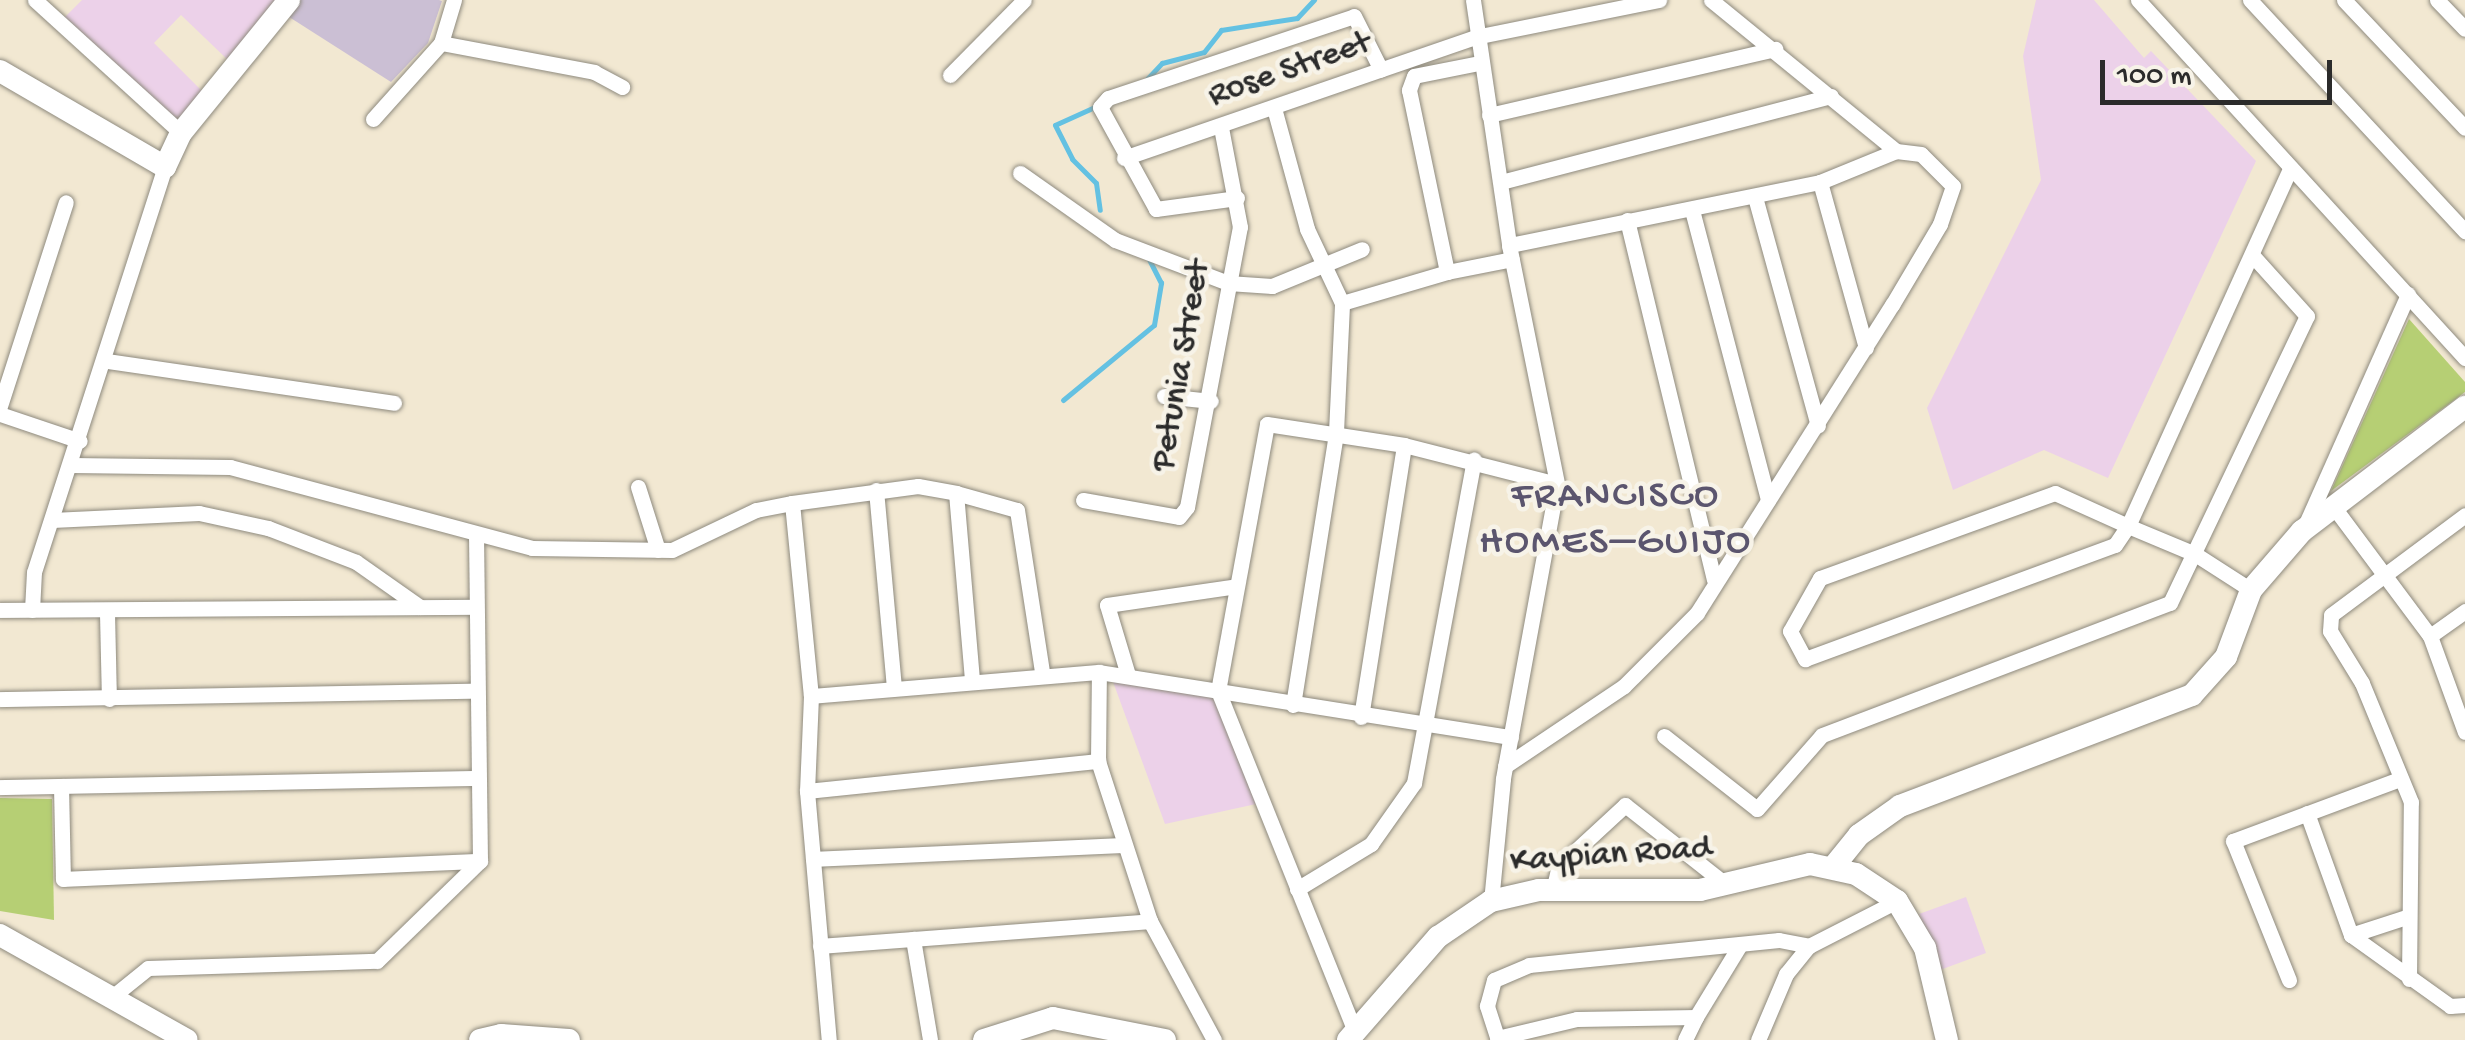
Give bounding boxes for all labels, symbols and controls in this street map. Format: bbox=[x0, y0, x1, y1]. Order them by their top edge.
street label: Rose Street bbox=[1203, 24, 1377, 118]
scale bar bbox=[2105, 40, 2338, 102]
text: 100 m bbox=[2117, 60, 2192, 95]
street label: Petunia Street bbox=[1144, 257, 1222, 475]
district label: FRANCISCO HOMES–GUIJO bbox=[1479, 474, 1753, 568]
street label: Kaypian Road bbox=[1509, 828, 1713, 884]

